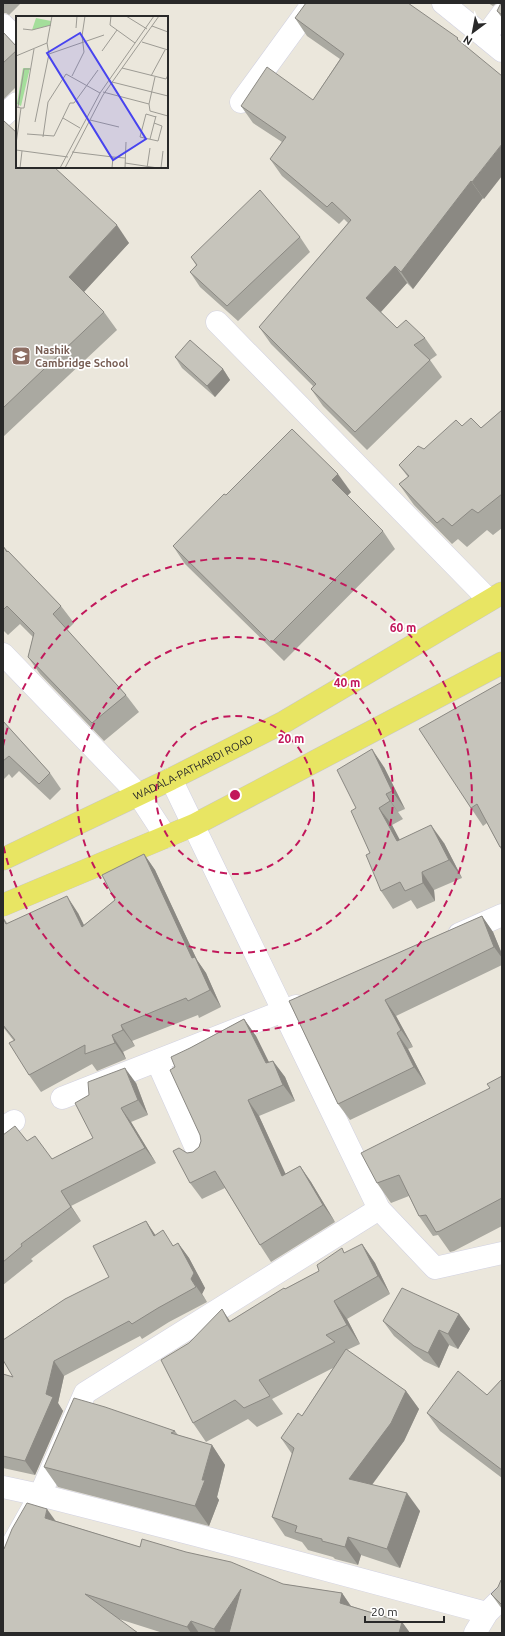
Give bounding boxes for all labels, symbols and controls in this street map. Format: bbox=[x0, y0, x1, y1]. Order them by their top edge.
north arrow bbox=[453, 12, 493, 52]
inset map bbox=[16, 16, 168, 168]
text: N bbox=[461, 33, 474, 48]
place label: Nashik Cambridge School bbox=[35, 344, 129, 369]
school or university icon: Nashik Cambridge School bbox=[10, 345, 32, 367]
text: 60 m bbox=[390, 621, 416, 634]
text: 40 m bbox=[334, 676, 360, 689]
text: 20 m bbox=[278, 732, 304, 745]
street label: WADALA-PATHARDI ROAD bbox=[131, 733, 255, 802]
centre of rings bbox=[228, 788, 242, 802]
scale bar bbox=[365, 1598, 444, 1624]
text: 20 m bbox=[371, 1605, 398, 1618]

